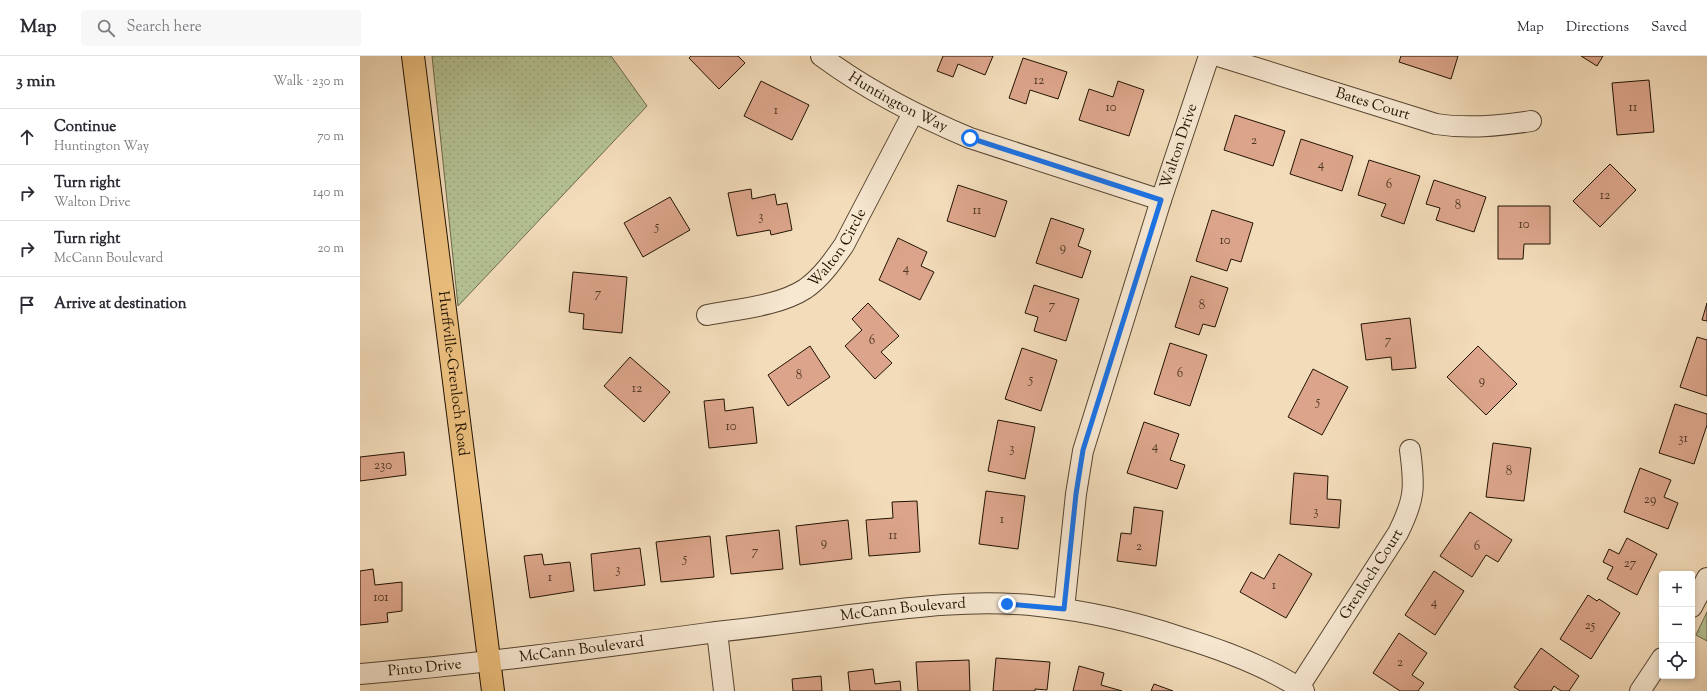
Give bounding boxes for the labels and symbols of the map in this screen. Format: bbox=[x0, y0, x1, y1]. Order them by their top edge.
street label: Huntington Way bbox=[844, 67, 951, 138]
house number: 12 bbox=[1034, 72, 1044, 90]
street label: Bates Court bbox=[1333, 83, 1412, 126]
house number: 10 bbox=[1105, 99, 1117, 117]
house number: 11 bbox=[1629, 99, 1638, 117]
street label: Walton Drive bbox=[1155, 101, 1203, 191]
house number: 1 bbox=[774, 102, 779, 120]
route start bbox=[961, 129, 979, 147]
house number: 2 bbox=[1251, 132, 1257, 150]
house number: 4 bbox=[1318, 156, 1325, 174]
house number: 6 bbox=[1386, 176, 1392, 194]
house number: 12 bbox=[1600, 187, 1610, 205]
house number: 8 bbox=[1455, 197, 1461, 215]
house number: 11 bbox=[973, 202, 982, 220]
street label: Walton Circle bbox=[804, 205, 872, 292]
house number: 3 bbox=[758, 208, 764, 226]
house number: 10 bbox=[1518, 216, 1530, 234]
house number: 5 bbox=[654, 218, 660, 236]
house number: 10 bbox=[1219, 232, 1231, 250]
house number: 9 bbox=[1060, 239, 1066, 257]
house number: 4 bbox=[903, 260, 910, 278]
house number: 7 bbox=[595, 285, 602, 303]
street label: Hurffville-Grenloch Road bbox=[432, 290, 474, 458]
house number: 7 bbox=[1049, 297, 1056, 315]
house number: 8 bbox=[1199, 297, 1205, 315]
house number: 6 bbox=[869, 332, 875, 350]
house number: 7 bbox=[1385, 332, 1392, 350]
house number: 6 bbox=[1177, 365, 1183, 383]
house number: 8 bbox=[796, 367, 802, 385]
house number: 5 bbox=[1028, 371, 1034, 389]
house number: 9 bbox=[1479, 372, 1485, 390]
house number: 12 bbox=[632, 380, 642, 398]
house number: 5 bbox=[1315, 393, 1321, 411]
house number: 10 bbox=[725, 418, 737, 436]
house number: 31 bbox=[1678, 430, 1688, 448]
house number: 4 bbox=[1152, 438, 1159, 456]
house number: 3 bbox=[1009, 440, 1015, 458]
house number: 230 bbox=[374, 457, 392, 475]
house number: 8 bbox=[1506, 463, 1512, 481]
house number: 29 bbox=[1644, 491, 1656, 509]
house number: 3 bbox=[1313, 503, 1319, 521]
house number: 1 bbox=[1000, 511, 1005, 529]
street label: Grenloch Court bbox=[1334, 526, 1409, 624]
house number: 11 bbox=[889, 527, 898, 545]
house number: 9 bbox=[821, 534, 827, 552]
house number: 2 bbox=[1136, 538, 1142, 556]
house number: 6 bbox=[1474, 538, 1480, 556]
house number: 7 bbox=[752, 543, 759, 561]
house number: 5 bbox=[682, 550, 688, 568]
house number: 27 bbox=[1624, 555, 1637, 573]
house number: 3 bbox=[615, 561, 621, 579]
house number: 1 bbox=[548, 569, 553, 587]
house number: 1 bbox=[1272, 577, 1277, 595]
house number: 101 bbox=[373, 589, 389, 607]
street label: McCann Boulevard bbox=[839, 593, 967, 627]
house number: 4 bbox=[1431, 594, 1438, 612]
route end bbox=[998, 595, 1016, 613]
house number: 25 bbox=[1585, 617, 1596, 635]
street label: McCann Boulevard bbox=[518, 631, 646, 668]
street label: Pinto Drive bbox=[387, 654, 463, 682]
house number: 2 bbox=[1397, 654, 1403, 672]

